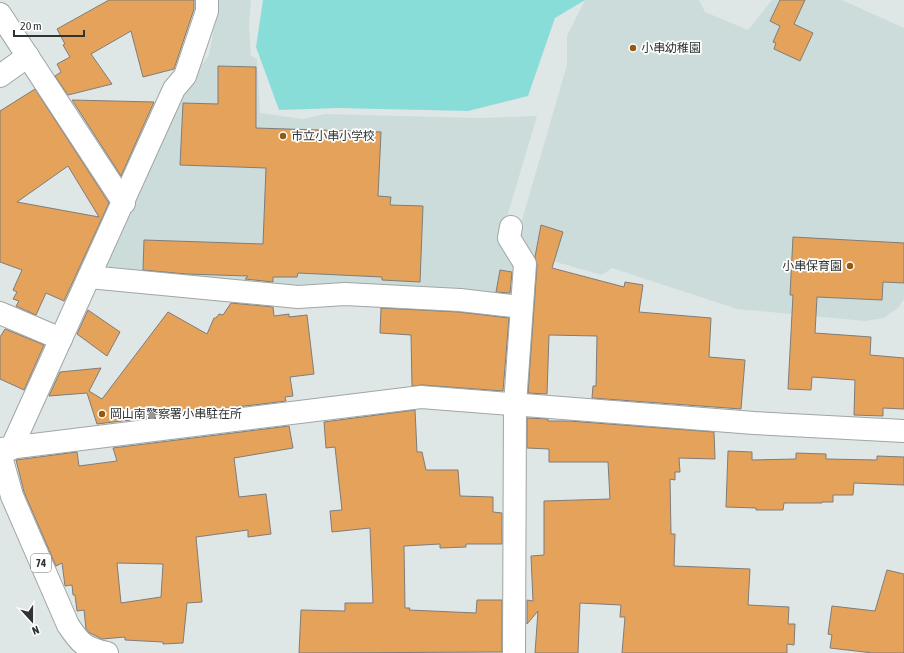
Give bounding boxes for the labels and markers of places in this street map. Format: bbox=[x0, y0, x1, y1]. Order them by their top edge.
place label: 小串幼稚園 bbox=[641, 41, 701, 55]
marker: 小串幼稚園 bbox=[628, 43, 638, 53]
place label: 市立小串小学校 bbox=[291, 129, 375, 143]
marker: 市立小串小学校 bbox=[278, 131, 288, 141]
place label: 小串保育園 bbox=[782, 259, 842, 273]
marker: 小串保育園 bbox=[845, 261, 855, 271]
place label: 岡山南警察署小串駐在所 bbox=[110, 407, 242, 421]
marker: 岡山南警察署小串駐在所 bbox=[97, 409, 107, 419]

